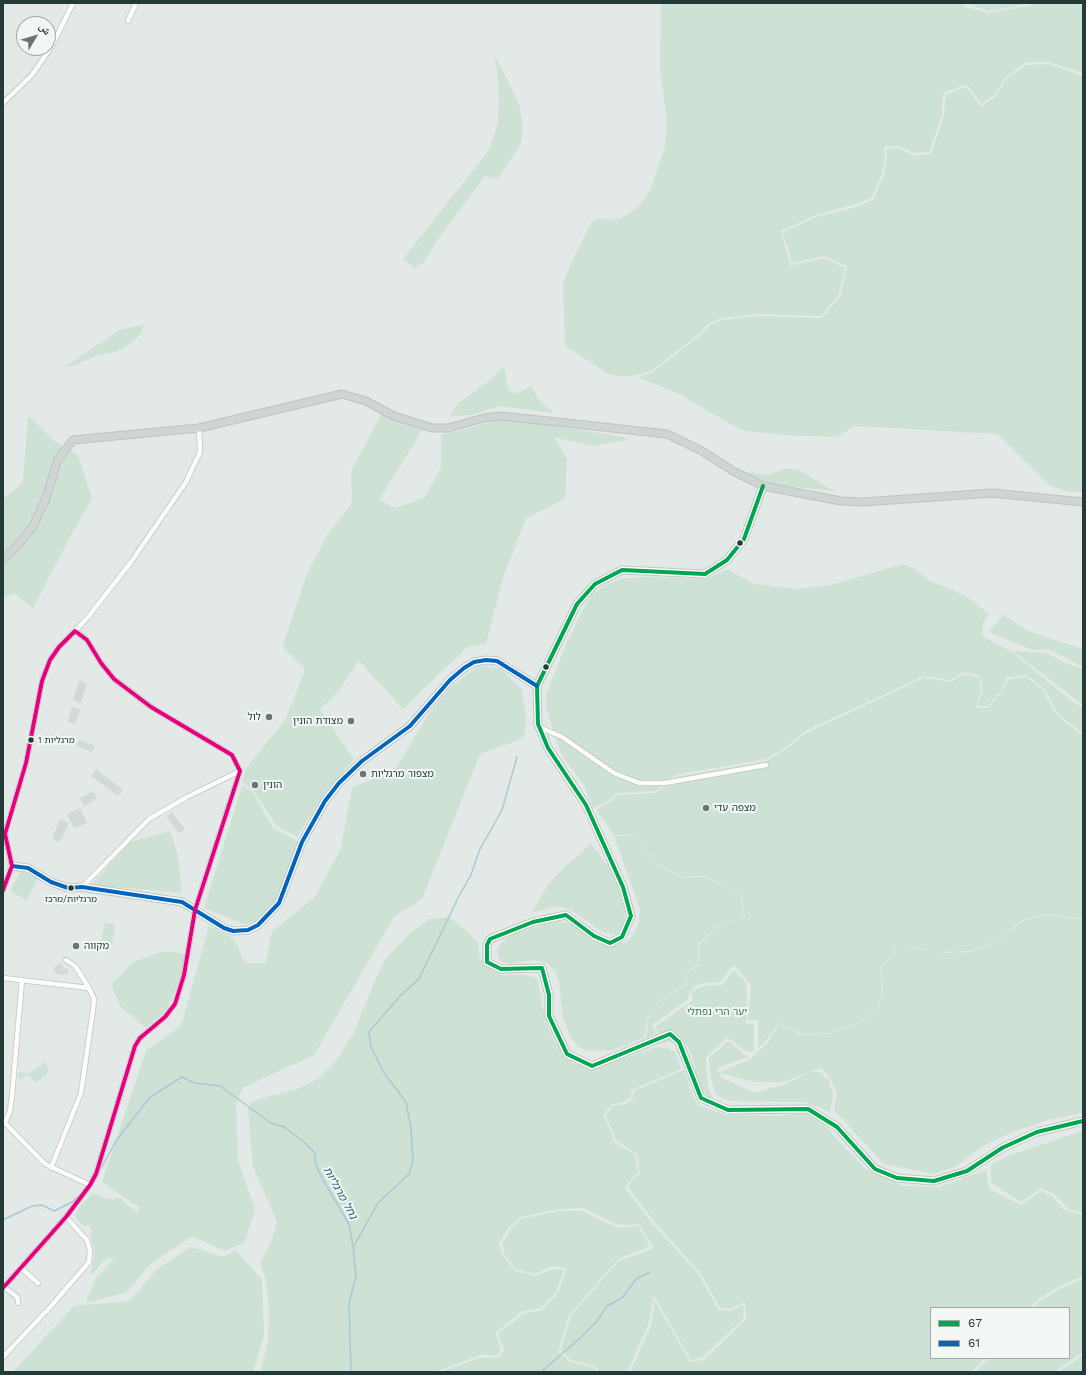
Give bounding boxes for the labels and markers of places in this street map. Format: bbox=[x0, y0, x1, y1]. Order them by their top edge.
unlabelled marker bbox=[735, 538, 745, 548]
unlabelled marker bbox=[541, 662, 551, 672]
place label: לול bbox=[248, 711, 261, 723]
marker: לול bbox=[264, 712, 274, 722]
place label: מצודת הונין bbox=[293, 715, 343, 727]
marker: מצודת הונין bbox=[346, 716, 356, 726]
marker: מרגליות 1 bbox=[26, 735, 36, 745]
place label: מרגליות 1 bbox=[38, 735, 75, 745]
place label: מצפור מרגליות bbox=[371, 768, 434, 780]
marker: מצפור מרגליות bbox=[358, 769, 368, 779]
place label: הונין bbox=[263, 779, 282, 791]
marker: הונין bbox=[250, 780, 260, 790]
place label: מצפה עדי bbox=[714, 802, 756, 814]
marker: מצפה עדי bbox=[701, 803, 711, 813]
marker: מרגליות/מרכז bbox=[66, 883, 76, 893]
place label: מרגליות/מרכז bbox=[45, 894, 97, 904]
place label: מקווה bbox=[84, 940, 109, 952]
marker: מקווה bbox=[71, 941, 81, 951]

